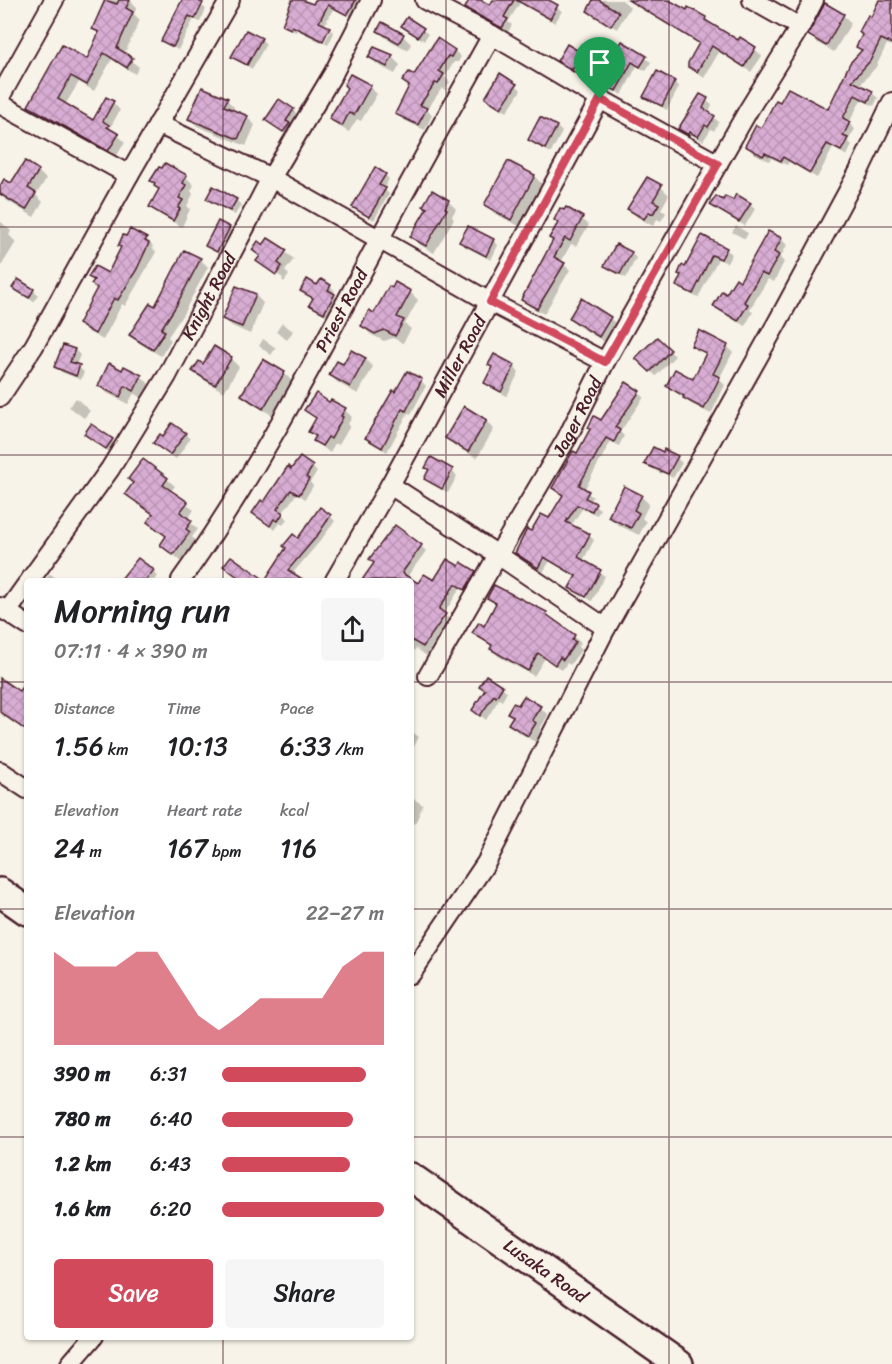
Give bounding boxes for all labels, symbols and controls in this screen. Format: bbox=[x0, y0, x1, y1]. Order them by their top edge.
pin bbox=[574, 37, 625, 99]
icon: arrive bbox=[583, 46, 616, 79]
street label: Knight Road bbox=[173, 245, 246, 346]
street label: Priest Road bbox=[306, 261, 378, 358]
street label: Miller Road bbox=[424, 308, 496, 404]
street label: Jager Road bbox=[543, 370, 612, 464]
text: Morning run bbox=[54, 582, 230, 640]
button: share bbox=[321, 598, 384, 661]
text: 07:11 · 4 × 390 m bbox=[54, 634, 208, 669]
text: Distance bbox=[54, 694, 115, 723]
text: Time bbox=[167, 694, 201, 723]
text: Pace bbox=[280, 694, 314, 723]
text: 1.56 bbox=[54, 723, 104, 769]
text: 10:13 bbox=[167, 723, 228, 769]
text: 6:33 bbox=[280, 723, 331, 769]
text: km bbox=[104, 735, 129, 764]
text: /km bbox=[331, 735, 364, 764]
text: Elevation bbox=[54, 796, 119, 825]
text: Heart rate bbox=[167, 796, 242, 825]
text: kcal bbox=[280, 796, 309, 825]
text: 24 bbox=[54, 825, 85, 871]
text: 167 bbox=[167, 825, 208, 871]
text: 116 bbox=[280, 825, 317, 871]
text: m bbox=[85, 837, 102, 866]
text: bpm bbox=[208, 837, 241, 866]
text: Elevation bbox=[54, 896, 135, 931]
text: 22–27 m bbox=[306, 896, 384, 931]
text: 390 m bbox=[54, 1057, 110, 1092]
text: 6:31 bbox=[150, 1057, 187, 1092]
text: 780 m bbox=[54, 1102, 111, 1137]
text: 6:40 bbox=[150, 1102, 193, 1137]
text: 1.2 km bbox=[54, 1147, 111, 1182]
text: 6:43 bbox=[150, 1147, 191, 1182]
text: 1.6 km bbox=[54, 1192, 111, 1227]
text: 6:20 bbox=[150, 1192, 192, 1227]
street label: Lusaka Road bbox=[496, 1230, 596, 1313]
button: Save bbox=[54, 1259, 213, 1328]
button: Share bbox=[225, 1259, 384, 1328]

